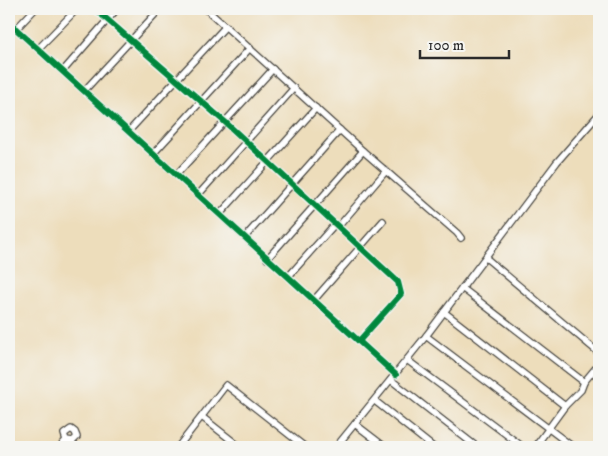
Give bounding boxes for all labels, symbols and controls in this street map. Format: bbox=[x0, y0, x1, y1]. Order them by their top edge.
scale bar bbox=[420, 28, 509, 60]
text: 100 m bbox=[428, 36, 464, 55]

